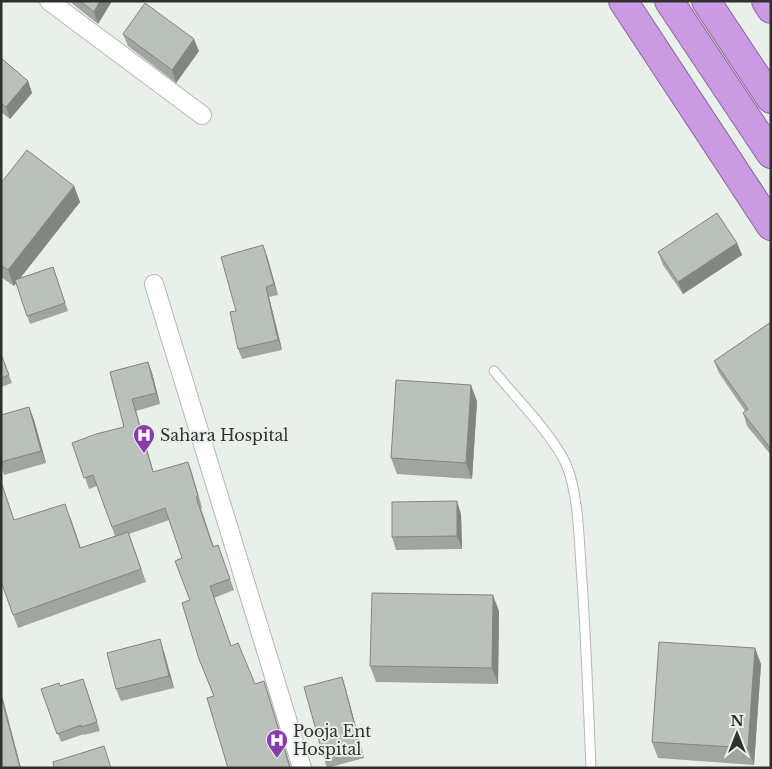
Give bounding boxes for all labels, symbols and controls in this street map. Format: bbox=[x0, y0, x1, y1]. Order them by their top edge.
hospital icon: Sahara Hospital bbox=[132, 423, 156, 454]
place label: Sahara Hospital bbox=[160, 425, 289, 445]
north arrow bbox=[712, 709, 762, 759]
text: N bbox=[730, 712, 744, 730]
place label: Pooja Ent Hospital bbox=[293, 721, 371, 759]
hospital icon: Pooja Ent Hospital bbox=[265, 728, 289, 759]

